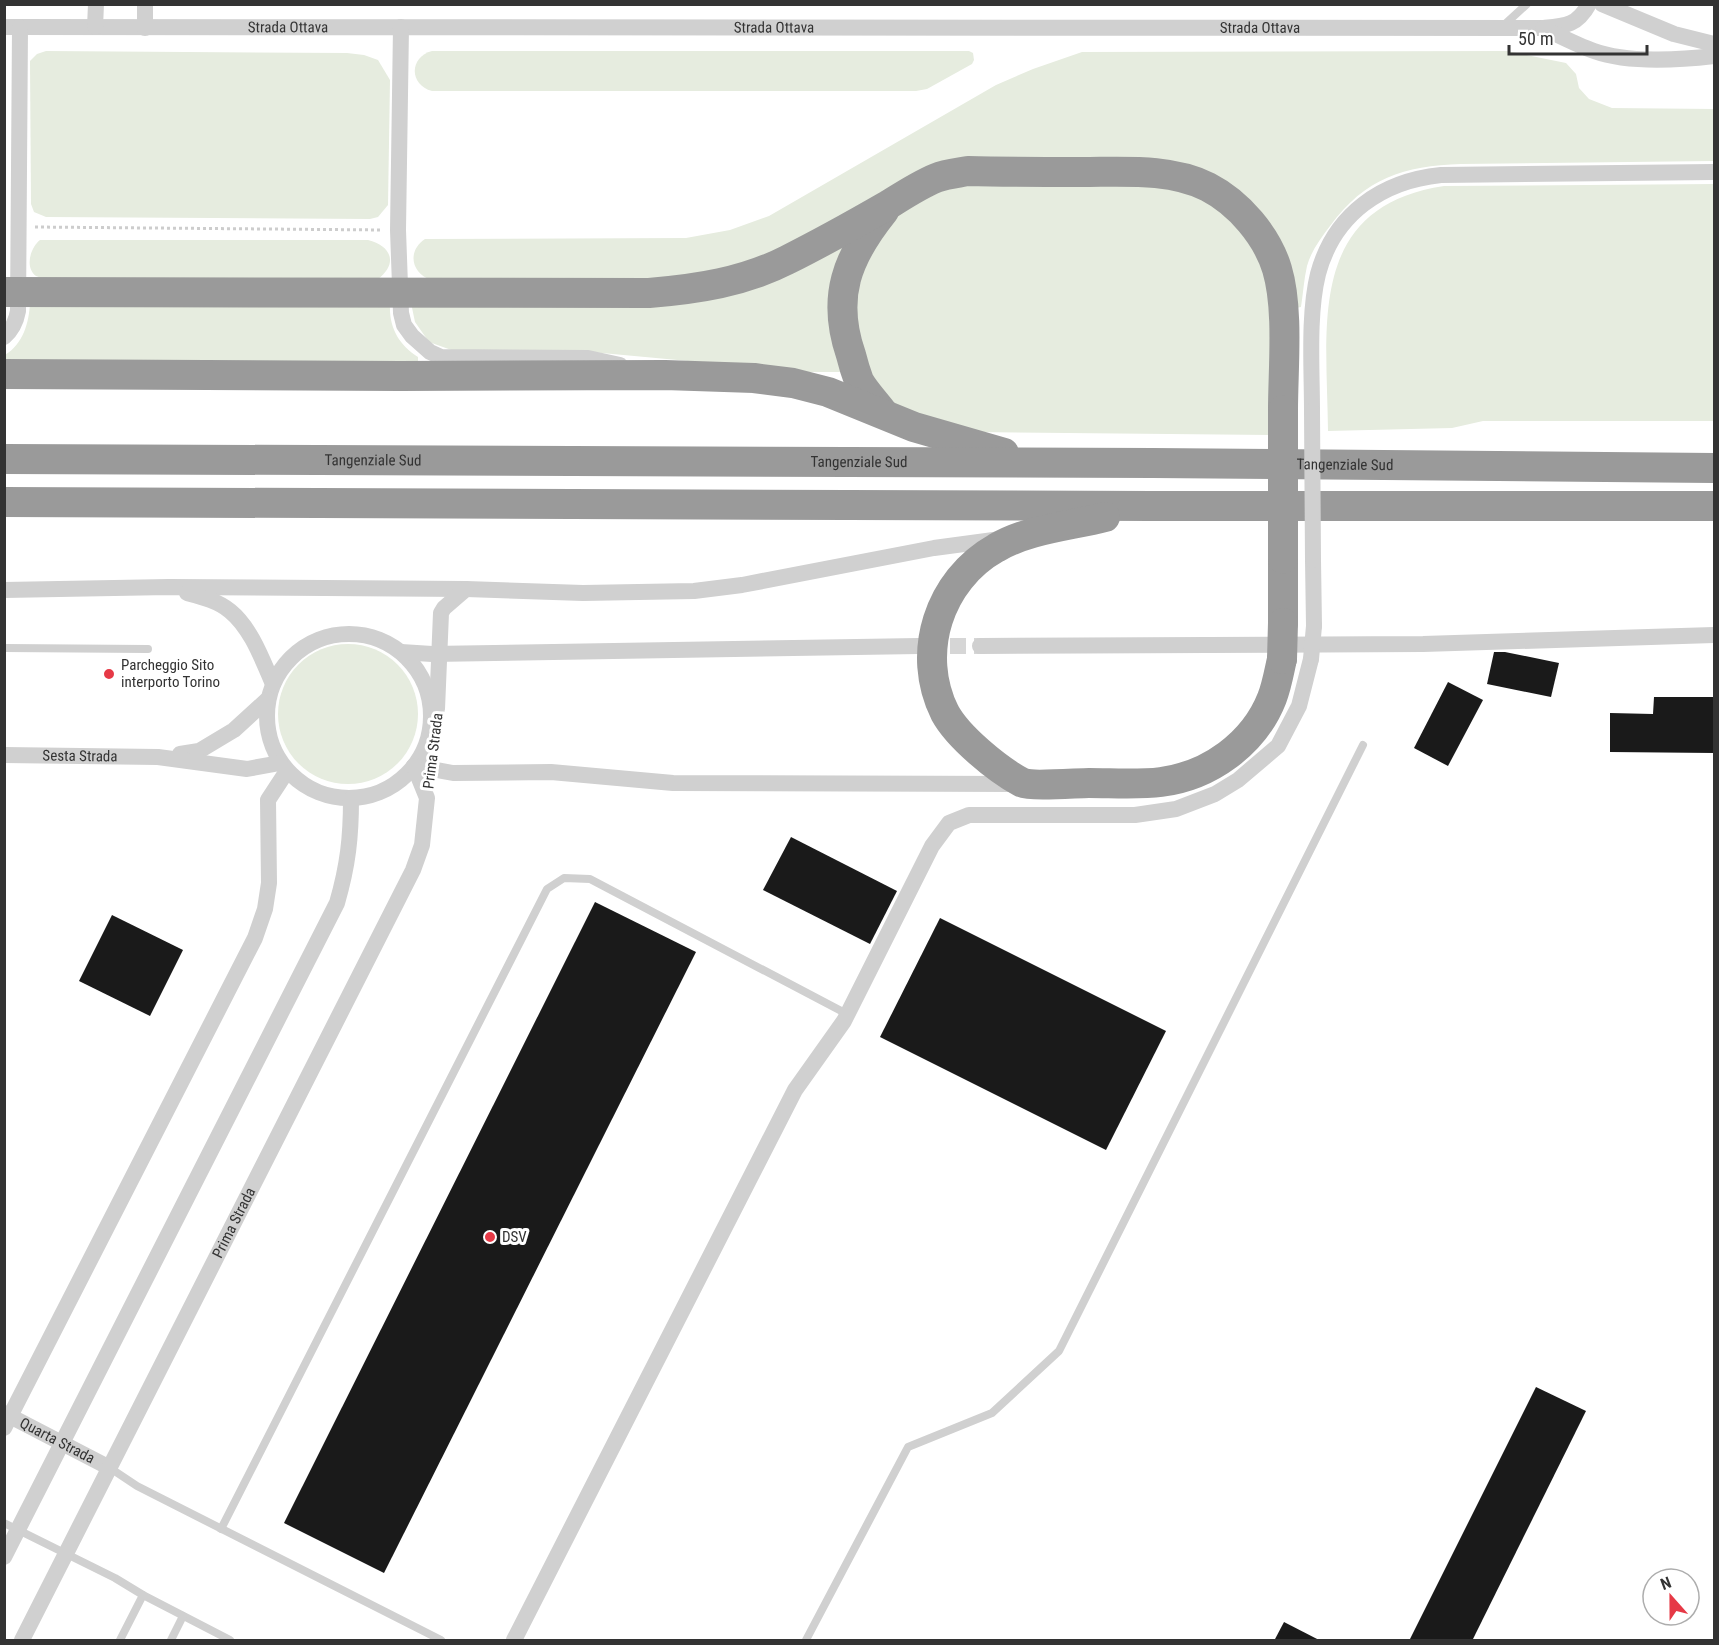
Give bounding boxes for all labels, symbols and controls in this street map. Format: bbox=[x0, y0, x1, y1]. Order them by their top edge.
street label: Strada Ottava bbox=[248, 18, 328, 36]
street label: Strada Ottava bbox=[734, 18, 814, 37]
scale bar bbox=[1509, 18, 1647, 56]
street label: Strada Ottava bbox=[1220, 19, 1300, 37]
text: 50 m bbox=[1518, 28, 1553, 49]
street label: Tangenziale Sud bbox=[325, 451, 421, 469]
street label: Tangenziale Sud bbox=[811, 453, 907, 471]
street label: Tangenziale Sud bbox=[1297, 455, 1393, 474]
place label: Parcheggio Sito interporto Torino bbox=[121, 656, 220, 691]
marker: Parcheggio Sito interporto Torino bbox=[102, 667, 116, 681]
street label: Prima Strada bbox=[419, 712, 447, 790]
street label: Sesta Strada bbox=[42, 747, 118, 765]
street label: Prima Strada bbox=[209, 1184, 259, 1261]
place label: DSV bbox=[502, 1228, 527, 1246]
marker: DSV bbox=[483, 1230, 497, 1244]
street label: Quarta Strada bbox=[17, 1414, 98, 1467]
north arrow bbox=[1641, 1567, 1701, 1627]
text: N bbox=[1658, 1573, 1674, 1594]

